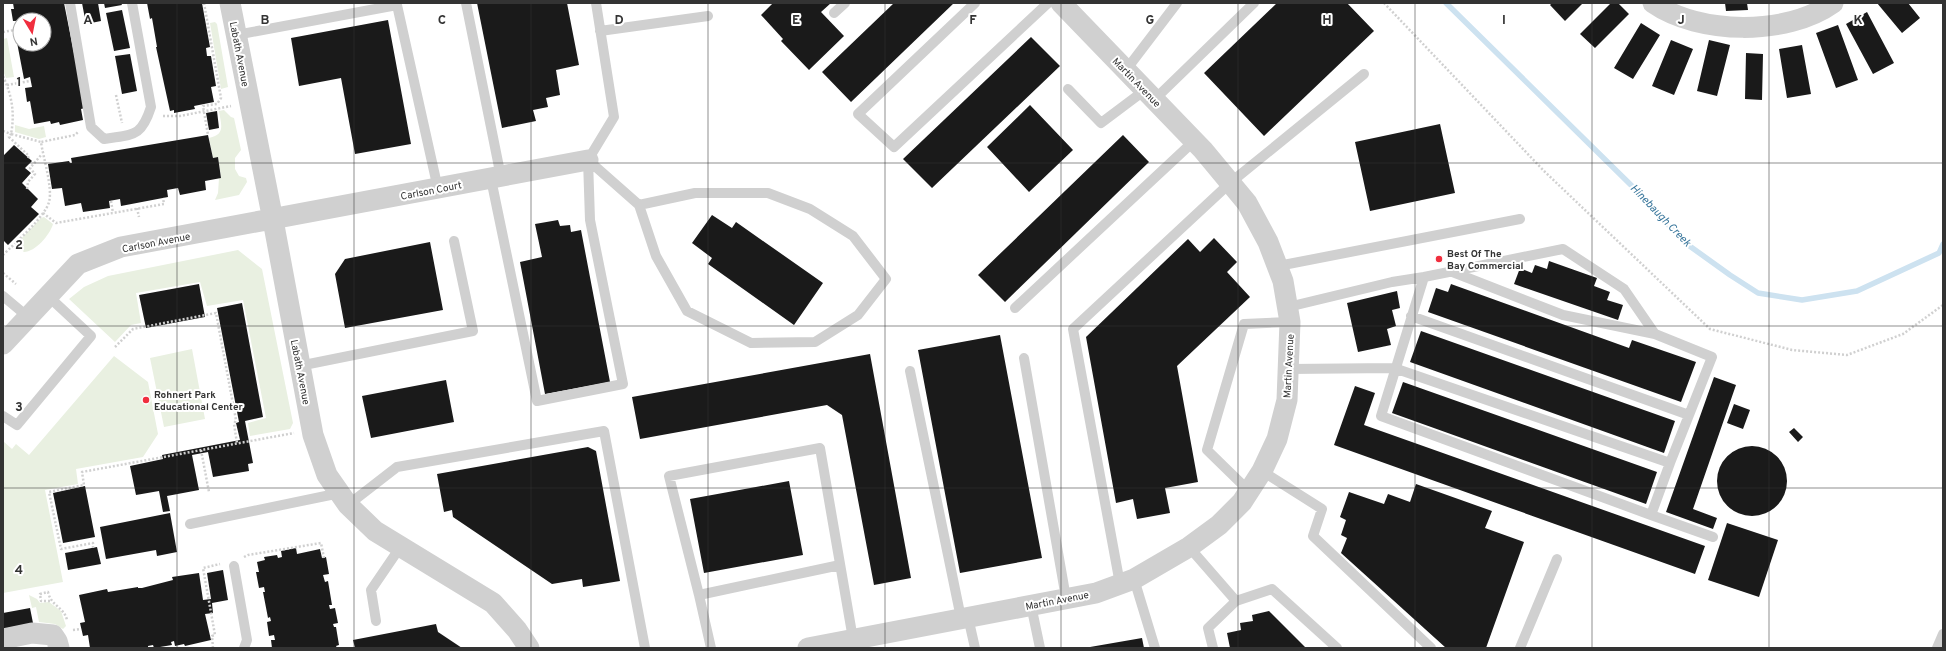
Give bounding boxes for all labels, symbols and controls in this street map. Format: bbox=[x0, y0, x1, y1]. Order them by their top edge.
north arrow bbox=[12, 12, 52, 52]
text: A bbox=[83, 13, 93, 29]
text: B bbox=[261, 13, 270, 29]
text: C bbox=[438, 13, 446, 29]
text: D bbox=[614, 13, 624, 29]
text: E bbox=[792, 13, 800, 29]
text: F bbox=[969, 13, 977, 29]
text: G bbox=[1146, 13, 1155, 29]
text: H bbox=[1322, 13, 1332, 29]
text: I bbox=[1502, 13, 1506, 29]
text: J bbox=[1677, 13, 1685, 29]
text: K bbox=[1853, 13, 1863, 29]
street label: Labath Avenue bbox=[226, 20, 251, 88]
text: N bbox=[28, 33, 39, 48]
street label: Martin Avenue bbox=[1109, 55, 1163, 111]
text: 1 bbox=[16, 75, 22, 91]
street label: Carlson Court bbox=[400, 179, 463, 204]
water label: Hinebaugh Creek bbox=[1627, 181, 1694, 250]
street label: Carlson Avenue bbox=[121, 230, 192, 256]
text: 2 bbox=[15, 238, 23, 254]
place label: Best Of The Bay Commercial bbox=[1447, 248, 1524, 273]
marker: Best Of The Bay Commercial bbox=[1434, 254, 1444, 264]
street label: Martin Avenue bbox=[1281, 334, 1298, 399]
street label: Labath Avenue bbox=[287, 338, 312, 406]
place label: Rohnert Park Educational Center bbox=[154, 389, 244, 414]
marker: Rohnert Park Educational Center bbox=[141, 395, 151, 405]
text: 3 bbox=[15, 400, 23, 416]
text: 4 bbox=[15, 563, 23, 579]
street label: Martin Avenue bbox=[1024, 589, 1090, 614]

